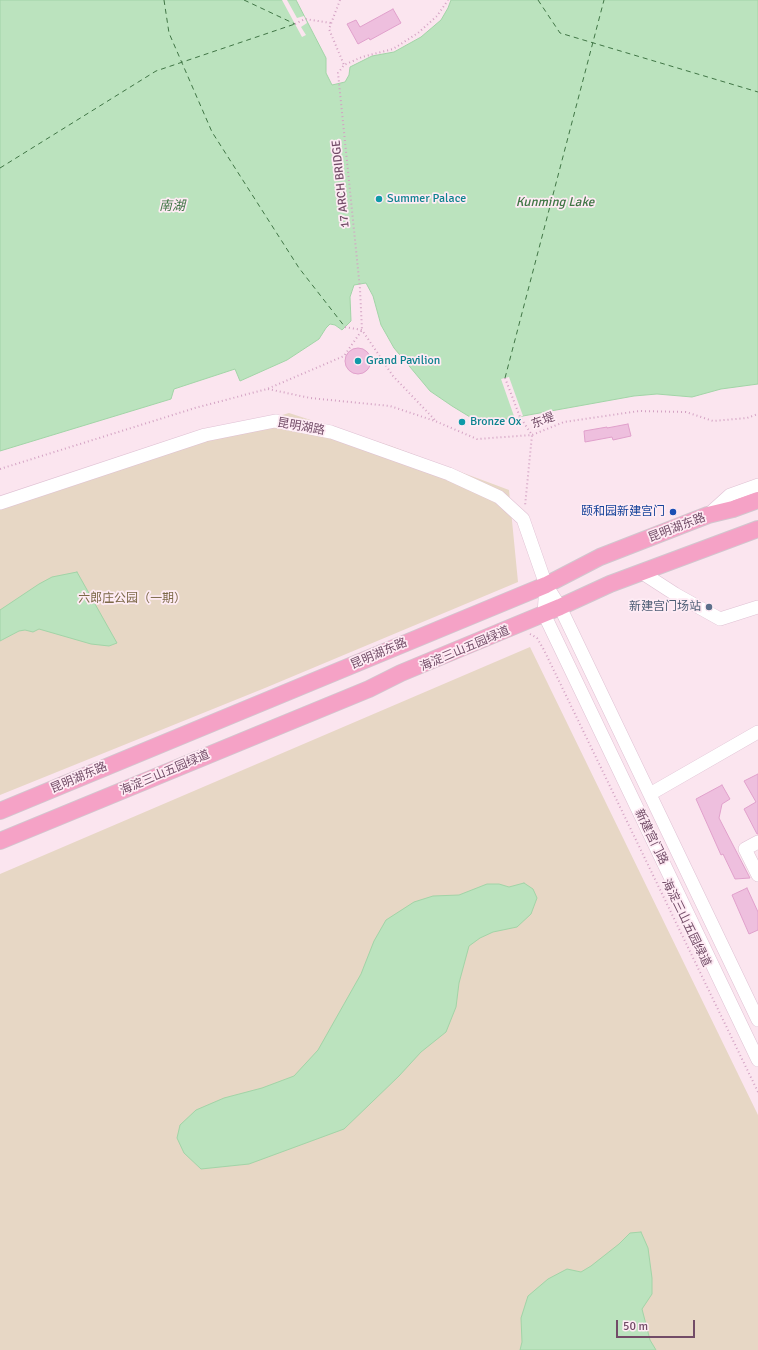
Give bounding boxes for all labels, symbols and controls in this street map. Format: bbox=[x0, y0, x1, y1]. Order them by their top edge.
street label: 17 ARCH BRIDGE bbox=[329, 139, 353, 229]
place label: Summer Palace bbox=[387, 192, 466, 206]
marker: Summer Palace bbox=[374, 194, 384, 204]
water label: Kunming Lake bbox=[516, 195, 594, 211]
water label: 南湖 bbox=[159, 199, 185, 215]
place label: Grand Pavilion bbox=[366, 354, 440, 368]
marker: Grand Pavilion bbox=[353, 356, 363, 366]
street label: 东堤 bbox=[529, 410, 557, 432]
place label: Bronze Ox bbox=[470, 415, 521, 429]
street label: 昆明湖路 bbox=[276, 416, 326, 438]
marker: Bronze Ox bbox=[457, 417, 467, 427]
place label: 颐和园新建宫门 bbox=[581, 505, 665, 519]
marker: 颐和园新建宫门 bbox=[668, 507, 678, 517]
street label: 昆明湖东路 bbox=[646, 511, 708, 545]
park label: 六郎庄公园（一期） bbox=[78, 592, 186, 606]
place label: 新建宫门场站 bbox=[629, 600, 701, 614]
marker: 新建宫门场站 bbox=[704, 602, 714, 612]
street label: 海淀三山五园绿道 bbox=[418, 624, 512, 674]
street label: 昆明湖东路 bbox=[349, 636, 409, 672]
street label: 海淀三山五园绿道 bbox=[118, 748, 212, 798]
street label: 昆明湖东路 bbox=[49, 760, 109, 796]
street label: 新建宫门路 bbox=[631, 807, 671, 867]
street label: 海淀三山五园绿道 bbox=[658, 877, 714, 969]
scale bar bbox=[618, 1312, 697, 1338]
text: 50 m bbox=[623, 1319, 648, 1334]

